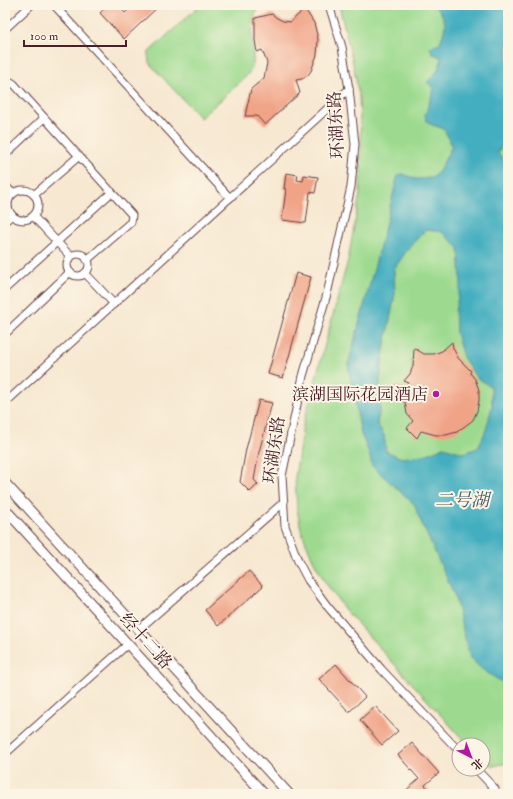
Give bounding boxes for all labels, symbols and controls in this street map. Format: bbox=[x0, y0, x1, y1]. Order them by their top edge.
scale bar bbox=[24, 22, 126, 48]
text: 100 m bbox=[30, 29, 59, 44]
street label: 环湖东路 bbox=[324, 90, 348, 160]
place label: 滨湖国际花园酒店 bbox=[292, 384, 428, 405]
marker: 滨湖国际花园酒店 bbox=[431, 389, 441, 399]
street label: 环湖东路 bbox=[259, 415, 289, 485]
water label: 二号湖 bbox=[435, 489, 492, 512]
street label: 经十二路 bbox=[115, 609, 177, 673]
north arrow bbox=[451, 737, 491, 777]
text: 北 bbox=[469, 756, 486, 773]

